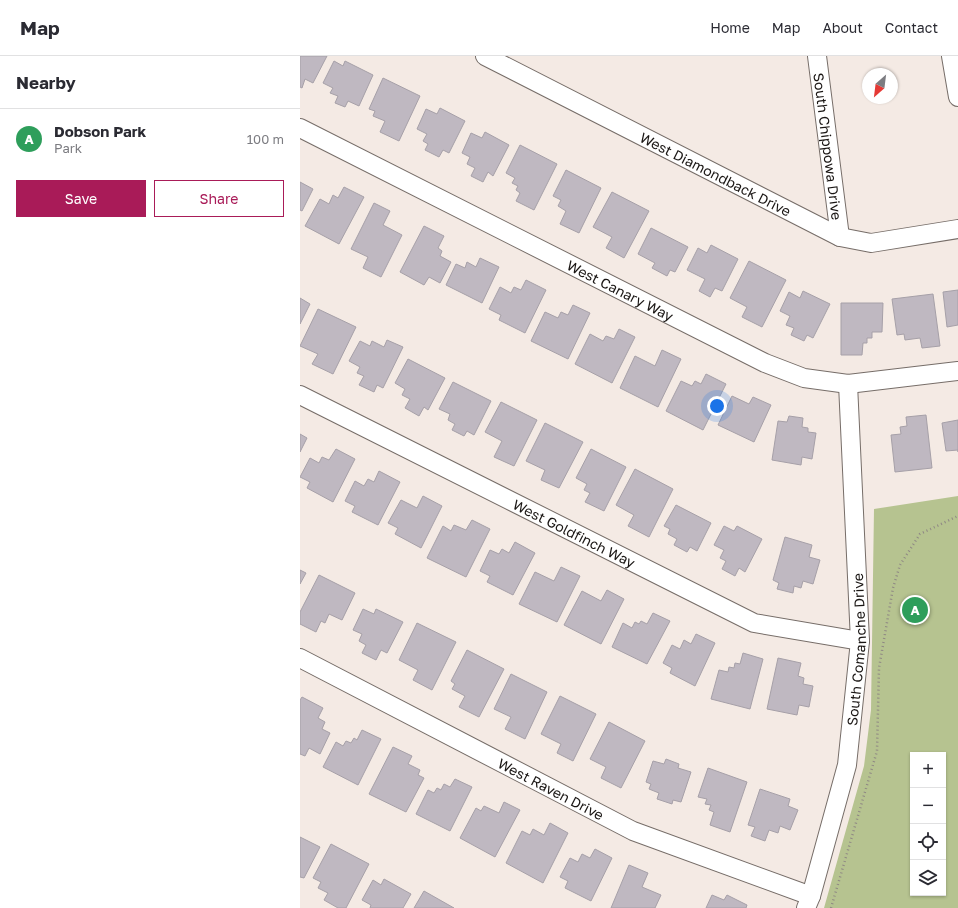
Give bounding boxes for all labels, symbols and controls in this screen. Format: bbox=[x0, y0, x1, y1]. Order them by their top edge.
text: Map bbox=[20, 16, 60, 39]
text: Home bbox=[710, 19, 750, 36]
text: Map bbox=[772, 19, 800, 36]
text: About bbox=[822, 19, 863, 36]
text: Contact bbox=[885, 19, 938, 36]
north arrow bbox=[862, 68, 898, 104]
text: Nearby bbox=[16, 72, 76, 93]
street label: South Chippowa Drive bbox=[811, 72, 846, 221]
text: Dobson Park bbox=[54, 122, 146, 140]
street label: West Diamondback Drive bbox=[637, 128, 794, 219]
text: A bbox=[24, 131, 34, 147]
text: 100 m bbox=[247, 131, 284, 147]
text: Park bbox=[54, 140, 82, 156]
button: Save bbox=[16, 180, 146, 217]
button: Share bbox=[154, 180, 284, 217]
street label: West Canary Way bbox=[564, 256, 677, 324]
your location bbox=[707, 396, 727, 416]
street label: West Goldfinch Way bbox=[510, 495, 638, 571]
street label: South Comanche Drive bbox=[843, 573, 869, 727]
pin: A bbox=[902, 595, 928, 625]
map controls bbox=[910, 752, 946, 896]
button: + bbox=[910, 752, 946, 788]
street label: West Raven Drive bbox=[495, 754, 607, 823]
button: − bbox=[910, 788, 946, 824]
button: locate bbox=[910, 824, 946, 860]
button: layers bbox=[910, 860, 946, 896]

